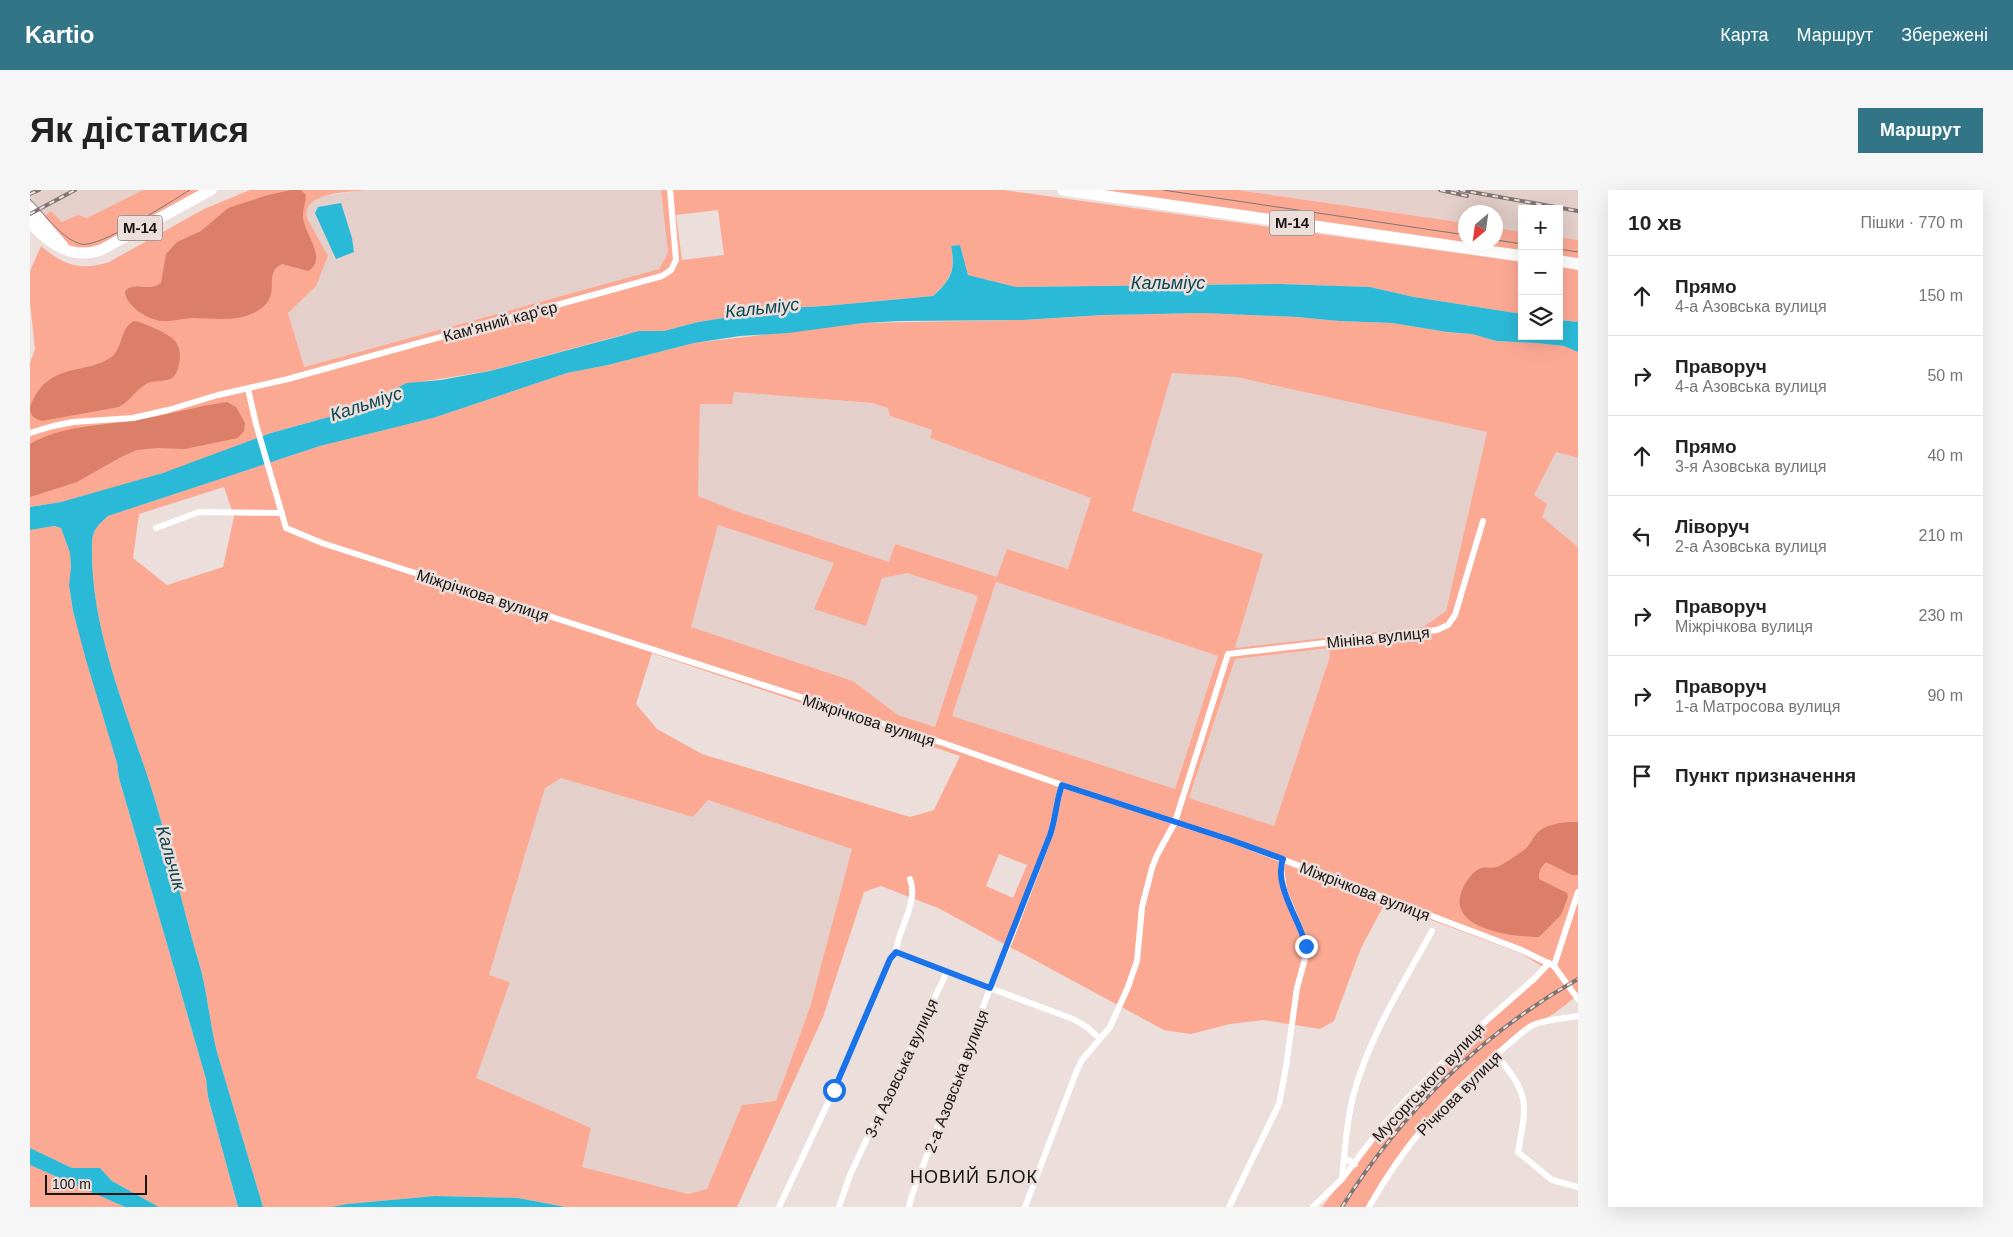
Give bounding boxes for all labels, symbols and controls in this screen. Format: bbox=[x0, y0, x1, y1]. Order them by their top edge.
text: Kartio bbox=[25, 21, 94, 48]
text: Карта bbox=[1720, 25, 1768, 45]
text: Маршрут bbox=[1796, 25, 1873, 45]
text: Збережені bbox=[1901, 25, 1988, 45]
button: Маршрут bbox=[1858, 108, 1983, 153]
text: Як дістатися bbox=[30, 110, 249, 149]
north arrow bbox=[1458, 205, 1503, 250]
map controls bbox=[1518, 205, 1563, 340]
button: + bbox=[1518, 205, 1563, 250]
road number: М-14 bbox=[1270, 210, 1314, 236]
text: 10 хв bbox=[1628, 211, 1682, 234]
text: Пішки · 770 m bbox=[1860, 214, 1963, 231]
road number: М-14 bbox=[118, 216, 162, 240]
button: − bbox=[1518, 250, 1563, 295]
water label: Кальміус bbox=[1131, 273, 1205, 293]
text: Прямо bbox=[1675, 276, 1737, 297]
icon: ahead bbox=[1628, 282, 1656, 310]
text: 150 m bbox=[1919, 287, 1963, 304]
water label: Кальміус bbox=[724, 294, 800, 322]
button: layers bbox=[1518, 295, 1563, 340]
street label: Кам'яний кар'єр bbox=[441, 298, 559, 345]
text: 4-а Азовська вулиця bbox=[1675, 298, 1827, 315]
text: Праворуч bbox=[1675, 356, 1767, 377]
icon: right bbox=[1628, 362, 1656, 390]
text: 50 m bbox=[1927, 367, 1963, 384]
text: 4-а Азовська вулиця bbox=[1675, 378, 1827, 395]
water label: Кальміус bbox=[328, 383, 404, 425]
text: Прямо bbox=[1675, 436, 1737, 457]
icon: ahead bbox=[1628, 442, 1656, 470]
text: 40 m bbox=[1927, 447, 1963, 464]
text: 3-я Азовська вулиця bbox=[1675, 458, 1826, 475]
text: Ліворуч bbox=[1675, 516, 1750, 537]
icon: left bbox=[1628, 522, 1656, 550]
text: 210 m bbox=[1919, 527, 1963, 544]
text: 2-а Азовська вулиця bbox=[1675, 538, 1827, 555]
street label: Міжрічкова вулиця bbox=[415, 566, 551, 625]
text: Праворуч bbox=[1675, 596, 1767, 617]
icon: right bbox=[1628, 602, 1656, 630]
text: 230 m bbox=[1919, 607, 1963, 624]
text: Міжрічкова вулиця bbox=[1675, 618, 1813, 635]
street label: Мініна вулиця bbox=[1326, 624, 1430, 651]
text: Праворуч bbox=[1675, 676, 1767, 697]
icon: right bbox=[1628, 682, 1656, 710]
text: 90 m bbox=[1927, 687, 1963, 704]
street label: Міжрічкова вулиця bbox=[801, 691, 937, 750]
text: 1-а Матросова вулиця bbox=[1675, 698, 1840, 715]
icon: arrive bbox=[1628, 762, 1656, 790]
text: Пункт призначення bbox=[1675, 765, 1856, 786]
water label: Кальчик bbox=[152, 823, 190, 894]
street label: Міжрічкова вулиця bbox=[1297, 859, 1432, 924]
route end bbox=[1295, 935, 1318, 958]
street label: 3-я Азовська вулиця bbox=[862, 996, 941, 1140]
street label: 2-а Азовська вулиця bbox=[921, 1007, 992, 1155]
street label: Мусоргського вулиця bbox=[1369, 1020, 1488, 1145]
street label: Річкова вулиця bbox=[1414, 1048, 1505, 1139]
route start bbox=[823, 1079, 846, 1102]
district label: НОВИЙ БЛОК bbox=[910, 1166, 1038, 1187]
scale bar bbox=[45, 1172, 148, 1195]
text: 100 m bbox=[52, 1176, 91, 1192]

